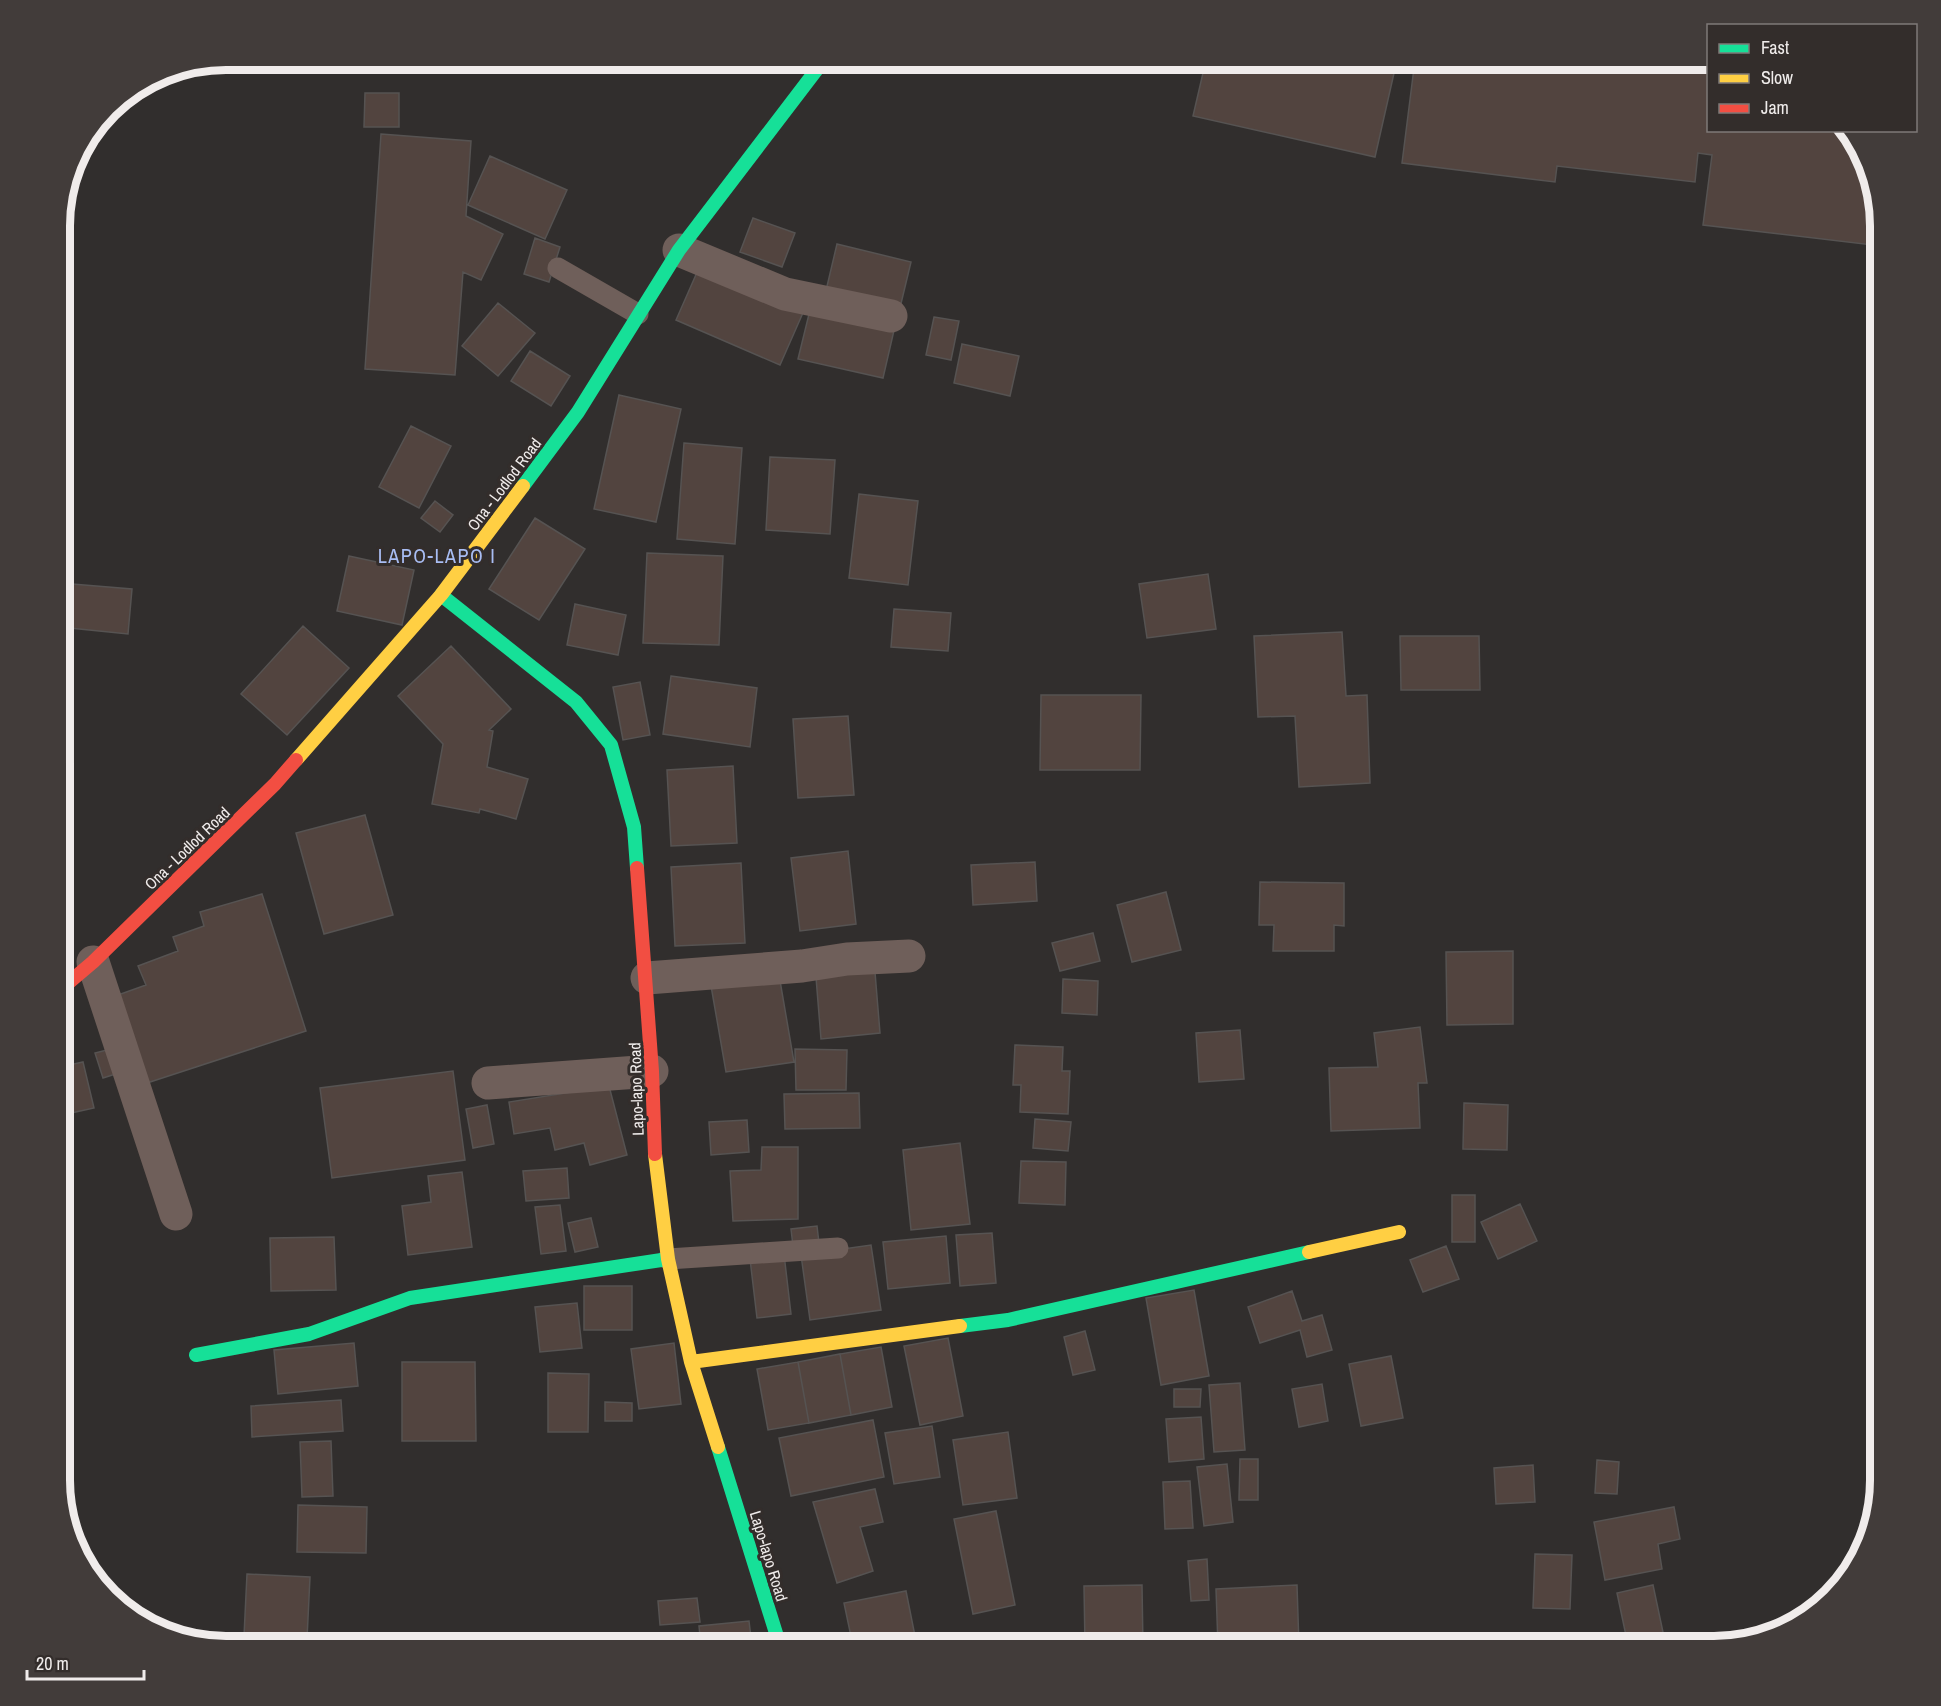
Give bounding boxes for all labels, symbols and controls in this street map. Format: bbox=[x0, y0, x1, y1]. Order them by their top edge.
legend bbox=[1707, 24, 1917, 132]
text: Fast bbox=[1761, 35, 1789, 60]
text: Slow bbox=[1761, 65, 1793, 90]
text: Jam bbox=[1761, 95, 1789, 120]
street label: Ona - Lodlod Road bbox=[462, 433, 546, 535]
district label: LAPO-LAPO I bbox=[378, 542, 496, 569]
street label: Ona - Lodlod Road bbox=[139, 802, 235, 894]
street label: Lapo-lapo Road bbox=[623, 1042, 649, 1136]
street label: Lapo-lapo Road bbox=[745, 1508, 793, 1604]
scale bar bbox=[27, 1643, 144, 1681]
text: 20 m bbox=[36, 1651, 69, 1676]

